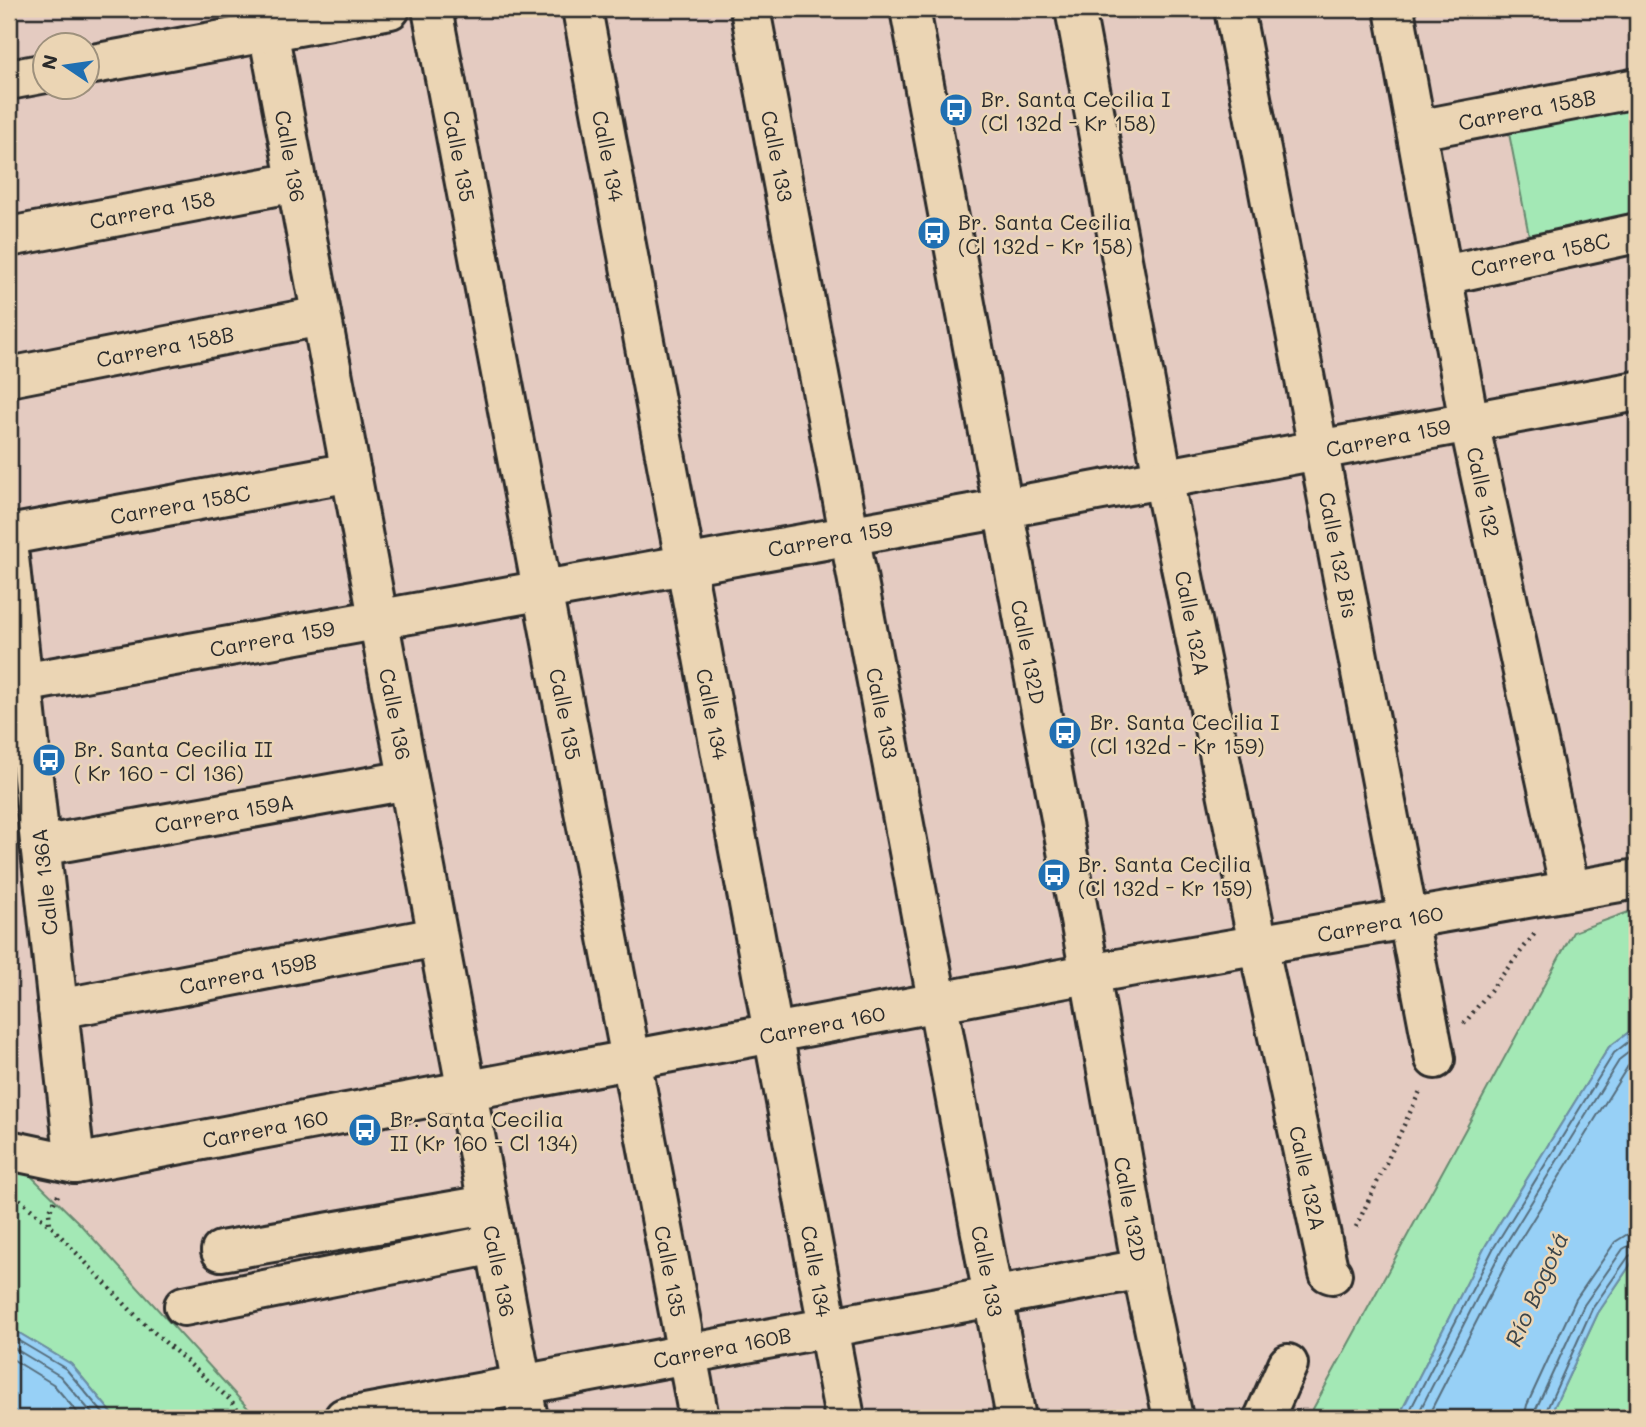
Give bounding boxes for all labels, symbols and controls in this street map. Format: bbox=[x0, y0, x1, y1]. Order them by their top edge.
north arrow bbox=[32, 32, 102, 102]
text: N bbox=[35, 52, 63, 72]
street label: Carrera 158B bbox=[1456, 82, 1598, 136]
place label: Br. Santa Cecilia I (Cl 132d - Kr 158) bbox=[981, 85, 1171, 136]
bus stop icon: Br. Santa Cecilia I (Cl 132d - Kr 158) bbox=[937, 91, 975, 129]
street label: Calle 136 bbox=[270, 108, 312, 204]
street label: Calle 135 bbox=[438, 108, 482, 204]
street label: Calle 134 bbox=[587, 108, 631, 205]
street label: Calle 133 bbox=[756, 108, 800, 204]
street label: Carrera 158 bbox=[87, 184, 217, 234]
place label: Br. Santa Cecilia (Cl 132d - Kr 158) bbox=[958, 208, 1133, 259]
bus stop icon: Br. Santa Cecilia (Cl 132d - Kr 158) bbox=[915, 214, 953, 252]
street label: Carrera 158C bbox=[1468, 226, 1612, 282]
street label: Carrera 158B bbox=[94, 319, 236, 373]
street label: Carrera 159 bbox=[1323, 412, 1453, 462]
street label: Calle 132 bbox=[1461, 444, 1507, 540]
street label: Carrera 158C bbox=[108, 478, 252, 530]
street label: Calle 132 Bis bbox=[1314, 490, 1364, 620]
street label: Carrera 159 bbox=[765, 514, 895, 562]
street label: Calle 132A bbox=[1170, 568, 1216, 678]
street label: Calle 132D bbox=[1006, 597, 1052, 707]
street label: Carrera 159 bbox=[207, 614, 337, 662]
street label: Calle 133 bbox=[861, 665, 905, 761]
street label: Calle 136 bbox=[374, 666, 418, 762]
street label: Calle 135 bbox=[544, 666, 588, 762]
street label: Calle 134 bbox=[691, 666, 735, 763]
place label: Br. Santa Cecilia I (Cl 132d - Kr 159) bbox=[1090, 708, 1280, 759]
bus stop icon: Br. Santa Cecilia I (Cl 132d - Kr 159) bbox=[1046, 714, 1084, 752]
place label: Br. Santa Cecilia II ( Kr 160 - Cl 136) bbox=[74, 735, 273, 786]
bus stop icon: Br. Santa Cecilia II ( Kr 160 - Cl 136) bbox=[30, 741, 68, 779]
street label: Carrera 159A bbox=[152, 787, 296, 839]
street label: Calle 136A bbox=[25, 827, 63, 937]
place label: Br. Santa Cecilia (Cl 132d - Kr 159) bbox=[1078, 850, 1252, 901]
bus stop icon: Br. Santa Cecilia (Cl 132d - Kr 159) bbox=[1035, 856, 1073, 894]
street label: Carrera 160 bbox=[1315, 899, 1445, 947]
street label: Carrera 159B bbox=[177, 946, 319, 1000]
street label: Carrera 160 bbox=[757, 999, 887, 1049]
street label: Carrera 160 bbox=[200, 1103, 330, 1153]
place label: Br. Santa Cecilia II (Kr 160 - Cl 134) bbox=[390, 1105, 578, 1156]
bus stop icon: Br. Santa Cecilia II (Kr 160 - Cl 134) bbox=[346, 1111, 384, 1149]
street label: Calle 132A bbox=[1284, 1123, 1332, 1233]
street label: Calle 132D bbox=[1108, 1154, 1154, 1264]
street label: Calle 136 bbox=[478, 1223, 522, 1319]
street label: Calle 135 bbox=[649, 1223, 693, 1319]
street label: Calle 134 bbox=[796, 1223, 838, 1319]
street label: Calle 133 bbox=[966, 1223, 1010, 1319]
water label: Río Bogotá bbox=[1497, 1227, 1575, 1351]
street label: Carrera 160B bbox=[650, 1320, 794, 1374]

